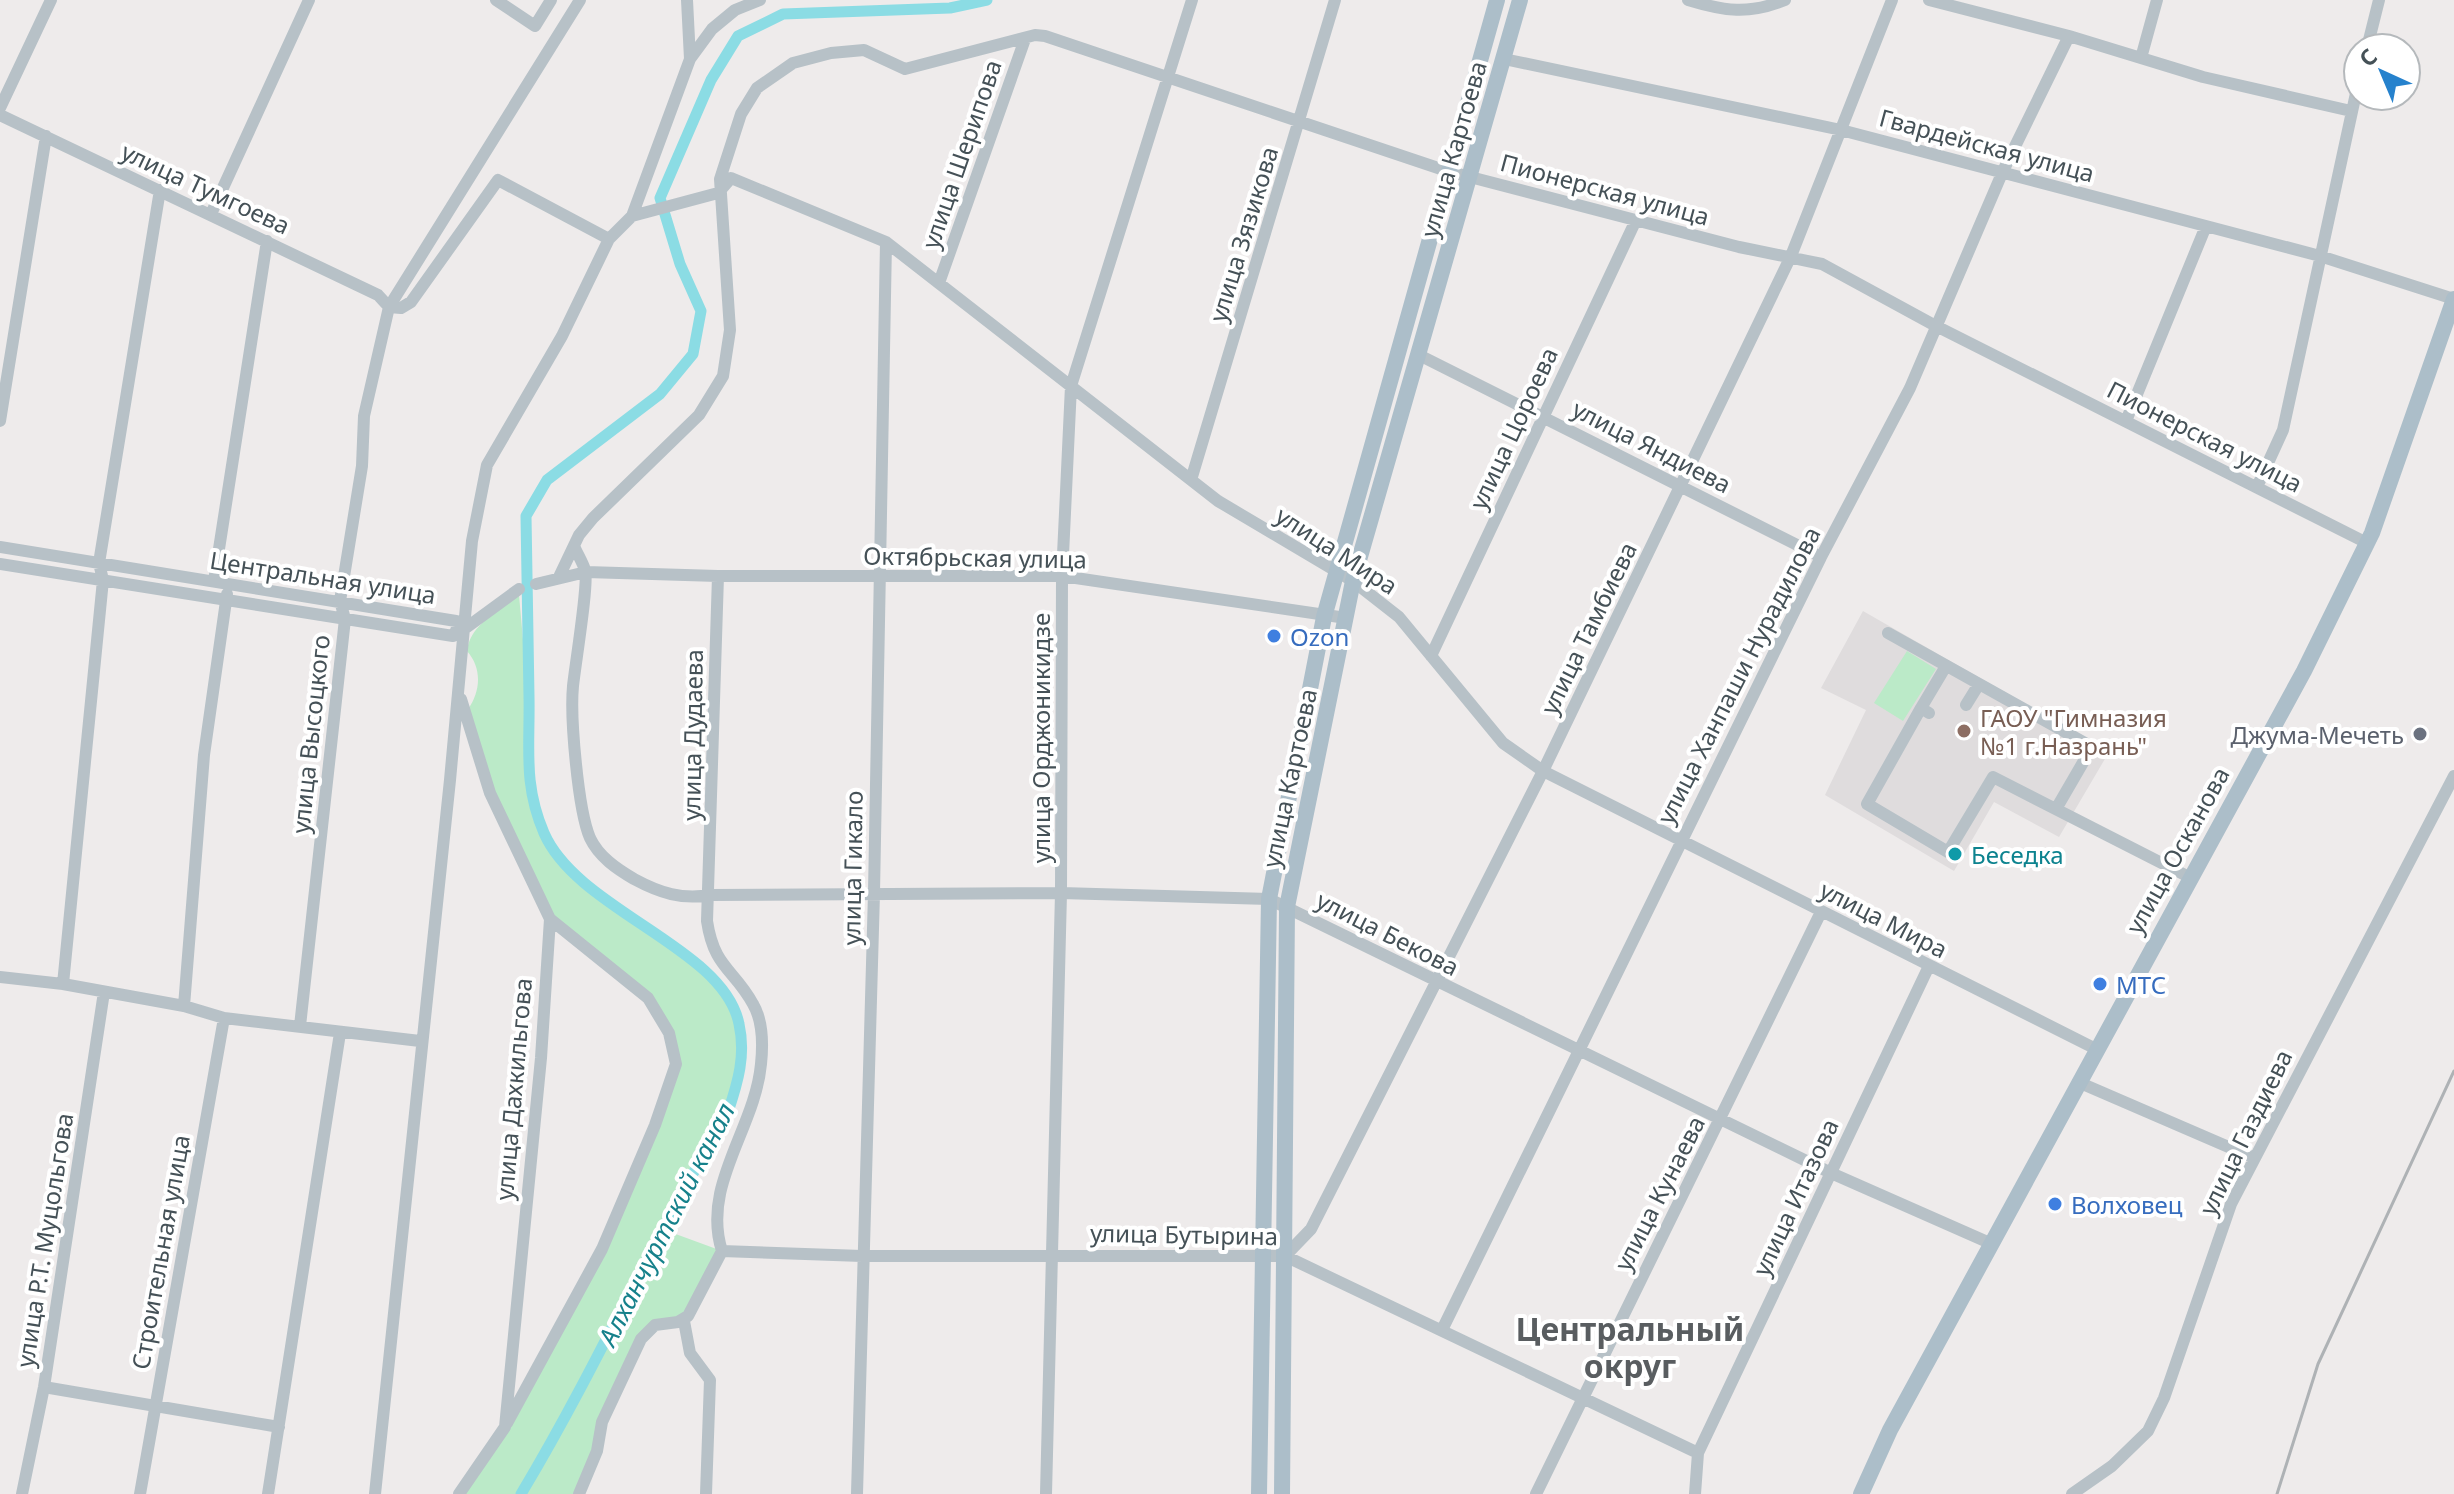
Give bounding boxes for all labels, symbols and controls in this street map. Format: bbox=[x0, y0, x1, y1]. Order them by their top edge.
north arrow bbox=[2342, 32, 2422, 112]
text: С bbox=[2352, 41, 2383, 73]
street label: улица Шерипова bbox=[913, 55, 1009, 253]
street label: улица Картоева bbox=[1412, 57, 1494, 241]
street label: Гвардейская улица bbox=[1876, 100, 2098, 190]
street label: улица Тумгоева bbox=[116, 134, 296, 242]
street label: улица Зязикова bbox=[1201, 142, 1285, 326]
street label: Пионерская улица bbox=[1497, 145, 1713, 233]
street label: улица Цороева bbox=[1461, 342, 1565, 514]
street label: Пионерская улица bbox=[2102, 373, 2308, 499]
street label: улица Яндиева bbox=[1567, 392, 1737, 500]
street label: улица Мира bbox=[1270, 498, 1404, 602]
street label: улица Ханпаши Нурадилова bbox=[1649, 521, 1827, 829]
street label: улица Тамбиева bbox=[1532, 536, 1644, 720]
street label: Октябрьская улица bbox=[863, 539, 1087, 575]
street label: Центральная улица bbox=[208, 543, 438, 611]
street label: улица Орджоникидзе bbox=[1024, 613, 1057, 863]
place label: Ozon bbox=[1290, 620, 1349, 653]
marker: Ozon bbox=[1265, 627, 1283, 645]
street label: улица Высоцкого bbox=[283, 633, 337, 835]
street label: улица Дудаева bbox=[674, 649, 710, 821]
street label: улица Картоева bbox=[1254, 686, 1324, 870]
place label: ГАОУ "Гимназия №1 г.Назрань" bbox=[1980, 701, 2167, 762]
place label: Джума-Мечеть bbox=[2230, 718, 2404, 751]
marker: ГАОУ "Гимназия №1 г.Назрань" bbox=[1955, 722, 1973, 740]
marker: Джума-Мечеть bbox=[2411, 725, 2429, 743]
street label: улица Осканова bbox=[2118, 761, 2236, 939]
street label: улица Гикало bbox=[834, 790, 870, 946]
place label: Беседка bbox=[1971, 838, 2064, 871]
marker: Беседка bbox=[1946, 845, 1964, 863]
street label: улица Мира bbox=[1815, 873, 1953, 965]
street label: улица Бекова bbox=[1311, 883, 1465, 983]
place label: МТС bbox=[2116, 968, 2166, 1001]
marker: МТС bbox=[2091, 975, 2109, 993]
street label: улица Дахкильгова bbox=[487, 976, 539, 1202]
street label: улица Газдиева bbox=[2191, 1044, 2299, 1220]
water label: Алханчуртский канал bbox=[588, 1096, 743, 1353]
street label: улица Р.Т. Муцольгова bbox=[8, 1110, 80, 1370]
street label: улица Кунаева bbox=[1606, 1110, 1712, 1276]
street label: улица Итазова bbox=[1744, 1113, 1846, 1281]
street label: Строительная улица bbox=[123, 1132, 197, 1372]
place label: Волховец bbox=[2071, 1188, 2183, 1221]
marker: Волховец bbox=[2046, 1195, 2064, 1213]
street label: улица Бутырина bbox=[1090, 1216, 1278, 1252]
district label: Центральный округ bbox=[1516, 1307, 1744, 1387]

